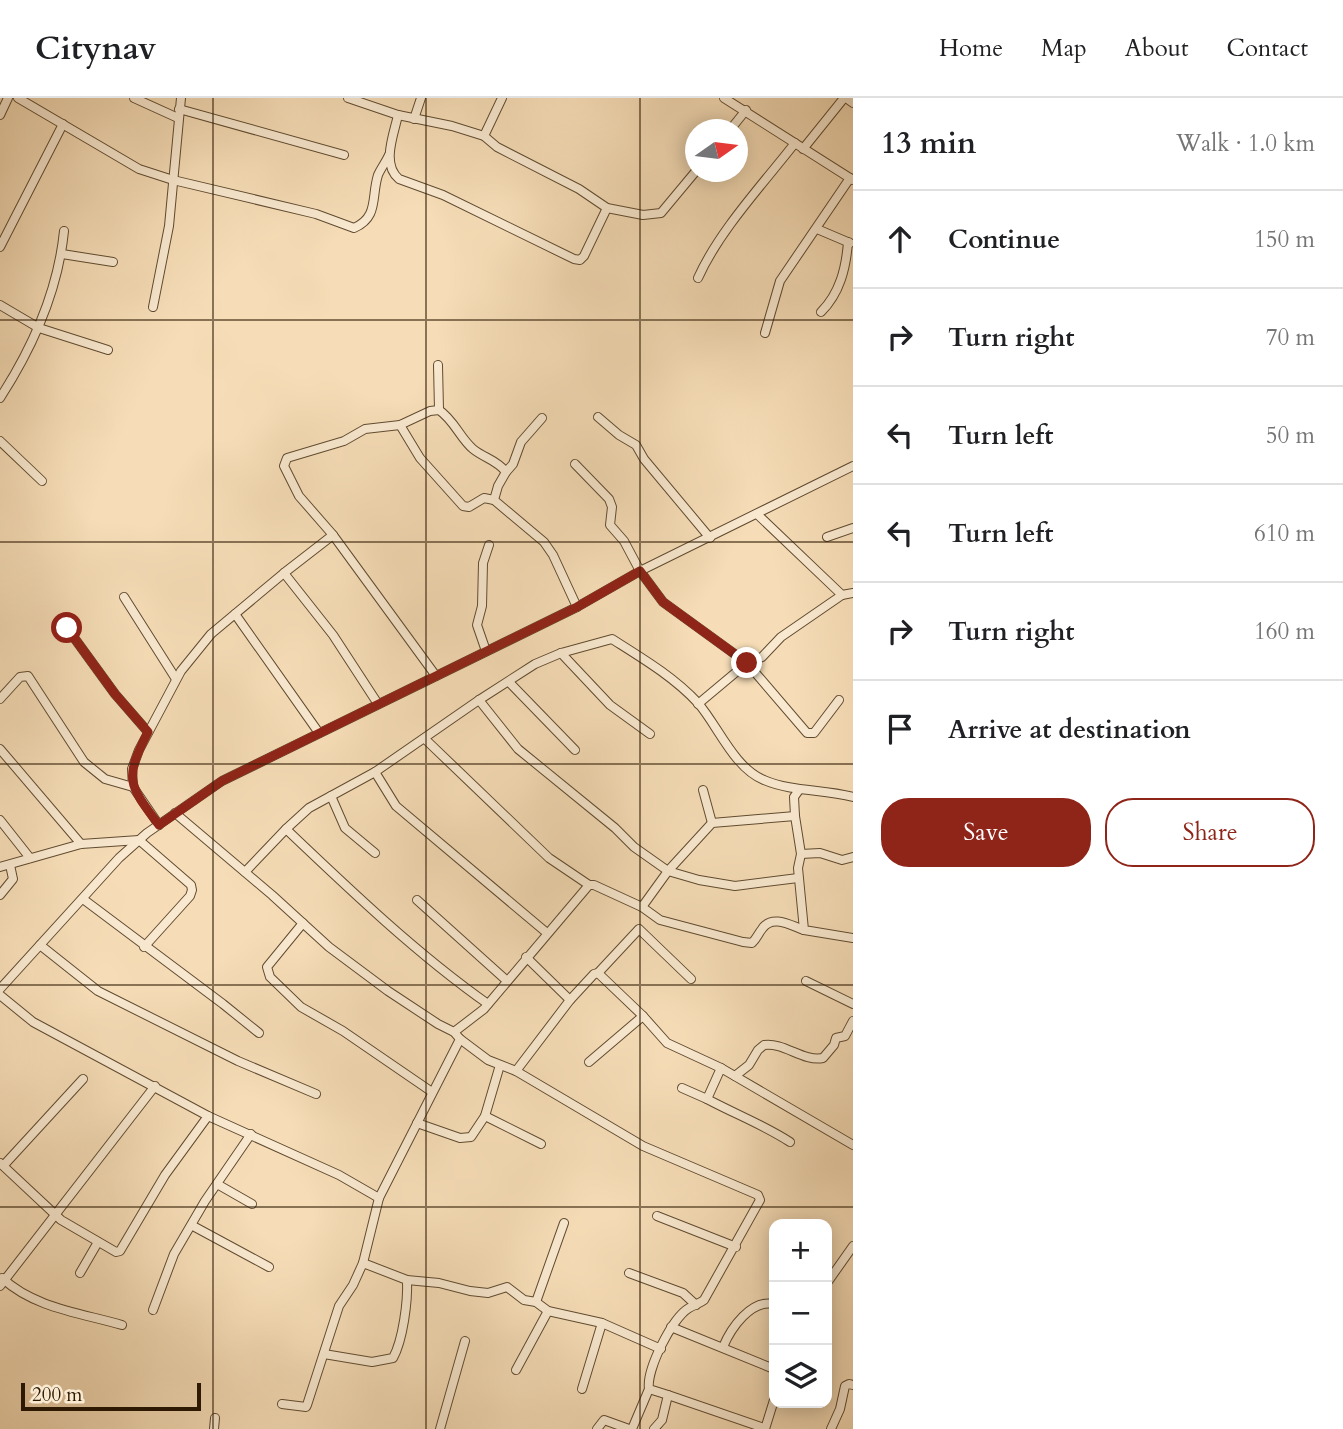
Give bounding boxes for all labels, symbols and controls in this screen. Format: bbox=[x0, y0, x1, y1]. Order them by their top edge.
text: Citynav bbox=[35, 26, 156, 71]
text: Home bbox=[939, 32, 1003, 65]
text: Map bbox=[1041, 32, 1087, 65]
text: About bbox=[1125, 32, 1189, 65]
text: Contact bbox=[1227, 32, 1308, 65]
north arrow bbox=[685, 119, 748, 182]
text: 13 min bbox=[881, 123, 976, 164]
text: Walk · 1.0 km bbox=[1176, 128, 1315, 159]
icon: ahead bbox=[881, 220, 919, 258]
text: Continue bbox=[948, 222, 1060, 257]
text: 150 m bbox=[1254, 224, 1315, 255]
icon: right bbox=[881, 318, 919, 356]
text: Turn right bbox=[948, 320, 1075, 355]
text: 70 m bbox=[1266, 322, 1315, 353]
icon: left bbox=[881, 416, 919, 454]
text: Turn left bbox=[948, 418, 1053, 453]
text: 50 m bbox=[1266, 420, 1315, 451]
icon: left bbox=[881, 514, 919, 552]
text: Turn left bbox=[948, 516, 1053, 551]
text: 610 m bbox=[1254, 518, 1315, 549]
route start bbox=[51, 612, 82, 643]
icon: right bbox=[881, 612, 919, 650]
text: Turn right bbox=[948, 614, 1075, 649]
text: 160 m bbox=[1254, 616, 1315, 647]
route end bbox=[731, 647, 762, 678]
icon: arrive bbox=[881, 710, 919, 748]
text: Arrive at destination bbox=[948, 712, 1191, 747]
button: Save bbox=[881, 798, 1091, 867]
button: Share bbox=[1105, 798, 1315, 867]
map controls bbox=[769, 1219, 832, 1408]
button: + bbox=[769, 1219, 832, 1282]
button: − bbox=[769, 1282, 832, 1345]
button: layers bbox=[769, 1345, 832, 1408]
scale bar bbox=[21, 1380, 201, 1412]
text: 200 m bbox=[32, 1382, 82, 1408]

